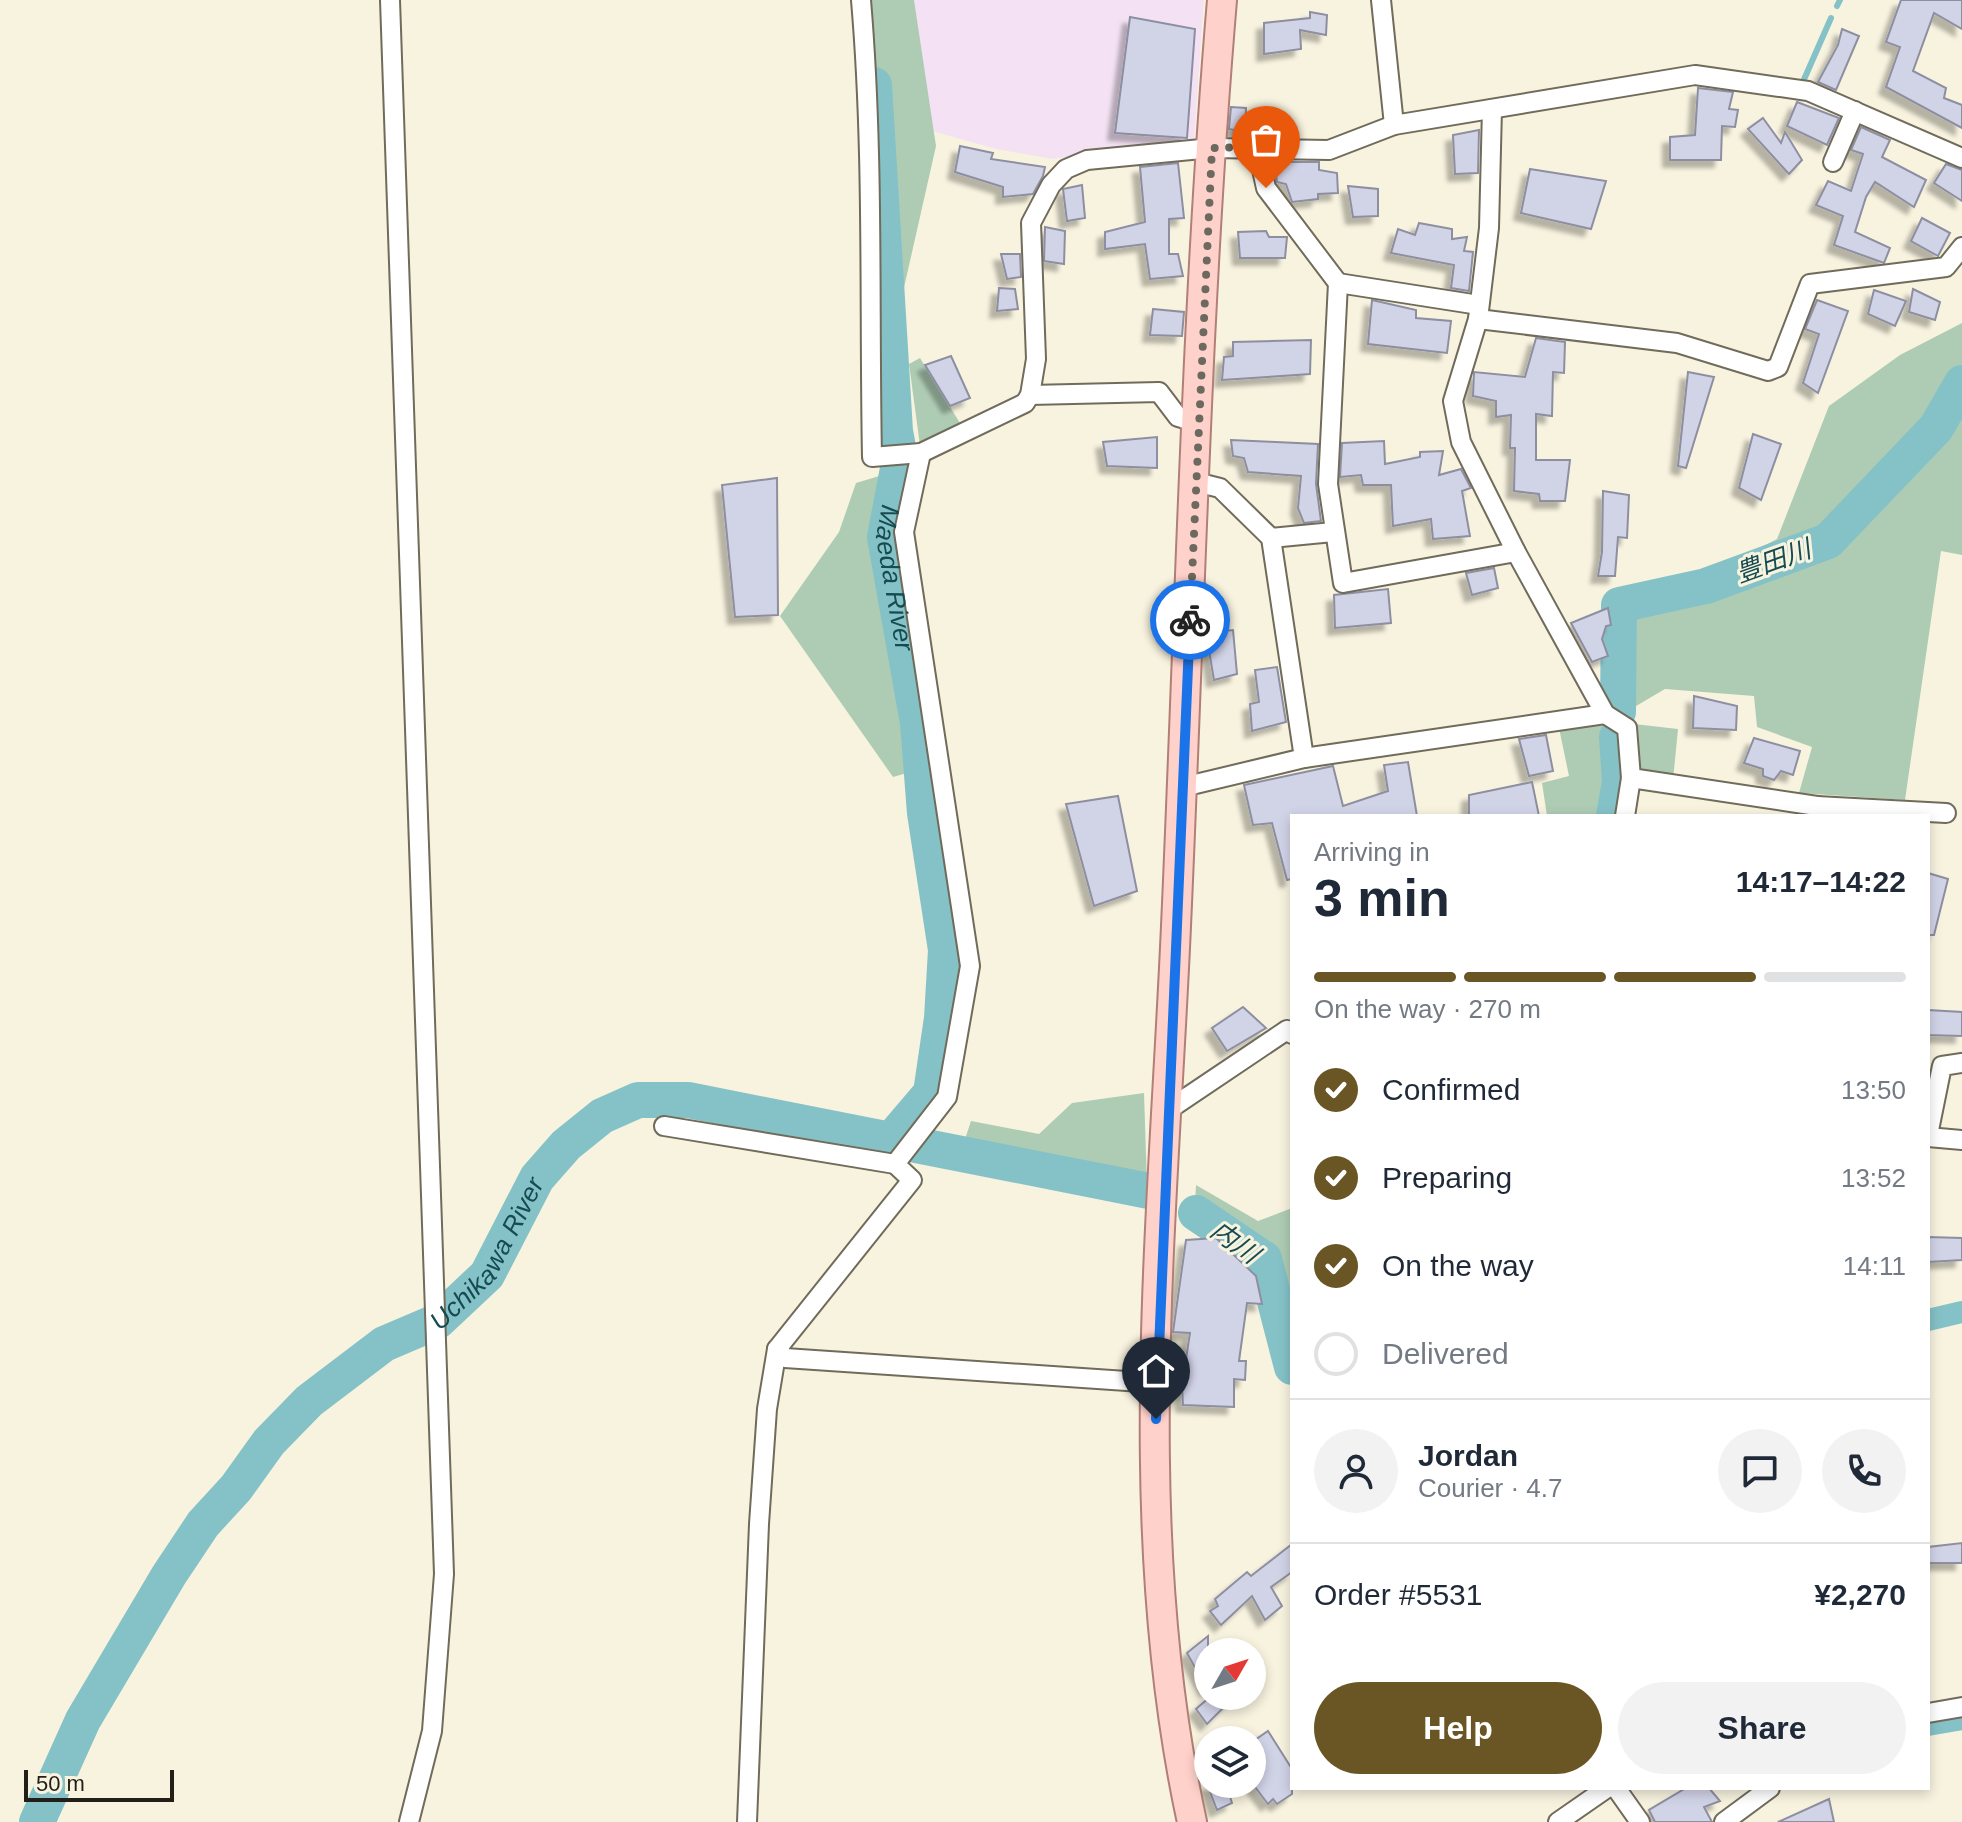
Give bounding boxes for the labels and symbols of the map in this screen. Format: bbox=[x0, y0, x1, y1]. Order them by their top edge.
pin bbox=[1232, 106, 1300, 188]
water label: Maeda River bbox=[870, 503, 920, 654]
water label: 豊田川 bbox=[1731, 533, 1818, 588]
courier bbox=[1150, 580, 1230, 660]
water label: Uchikawa River bbox=[424, 1171, 550, 1336]
water label: 内川 bbox=[1205, 1215, 1267, 1271]
pin bbox=[1122, 1337, 1190, 1419]
north arrow bbox=[1194, 1638, 1266, 1710]
scale bar bbox=[24, 1766, 174, 1802]

